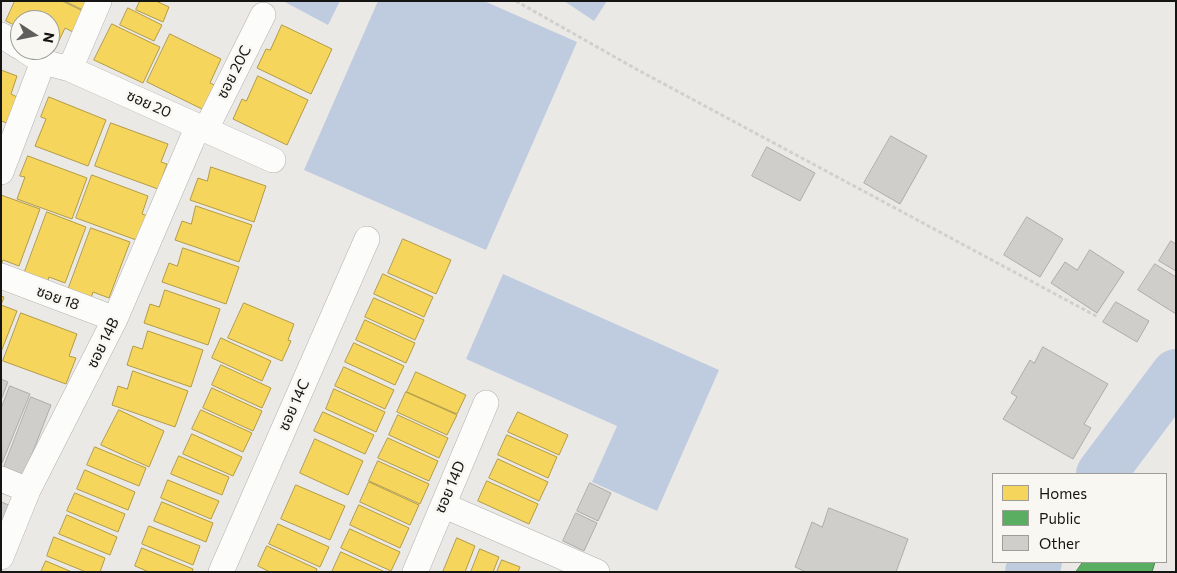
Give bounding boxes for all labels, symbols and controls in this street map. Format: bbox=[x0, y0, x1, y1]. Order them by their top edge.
north arrow bbox=[10, 10, 60, 60]
text: N bbox=[40, 31, 59, 45]
street label: ซอย 20C bbox=[213, 42, 255, 102]
street label: ซอย 20 bbox=[124, 86, 174, 122]
street label: ซอย 18 bbox=[34, 282, 82, 314]
street label: ซอย 14B bbox=[83, 315, 123, 371]
street label: ซอย 14C bbox=[275, 376, 313, 434]
street label: ซอย 14D bbox=[431, 458, 469, 516]
legend bbox=[992, 473, 1167, 563]
text: Homes bbox=[1039, 484, 1087, 502]
text: Public bbox=[1039, 509, 1081, 527]
text: Other bbox=[1039, 534, 1080, 552]

